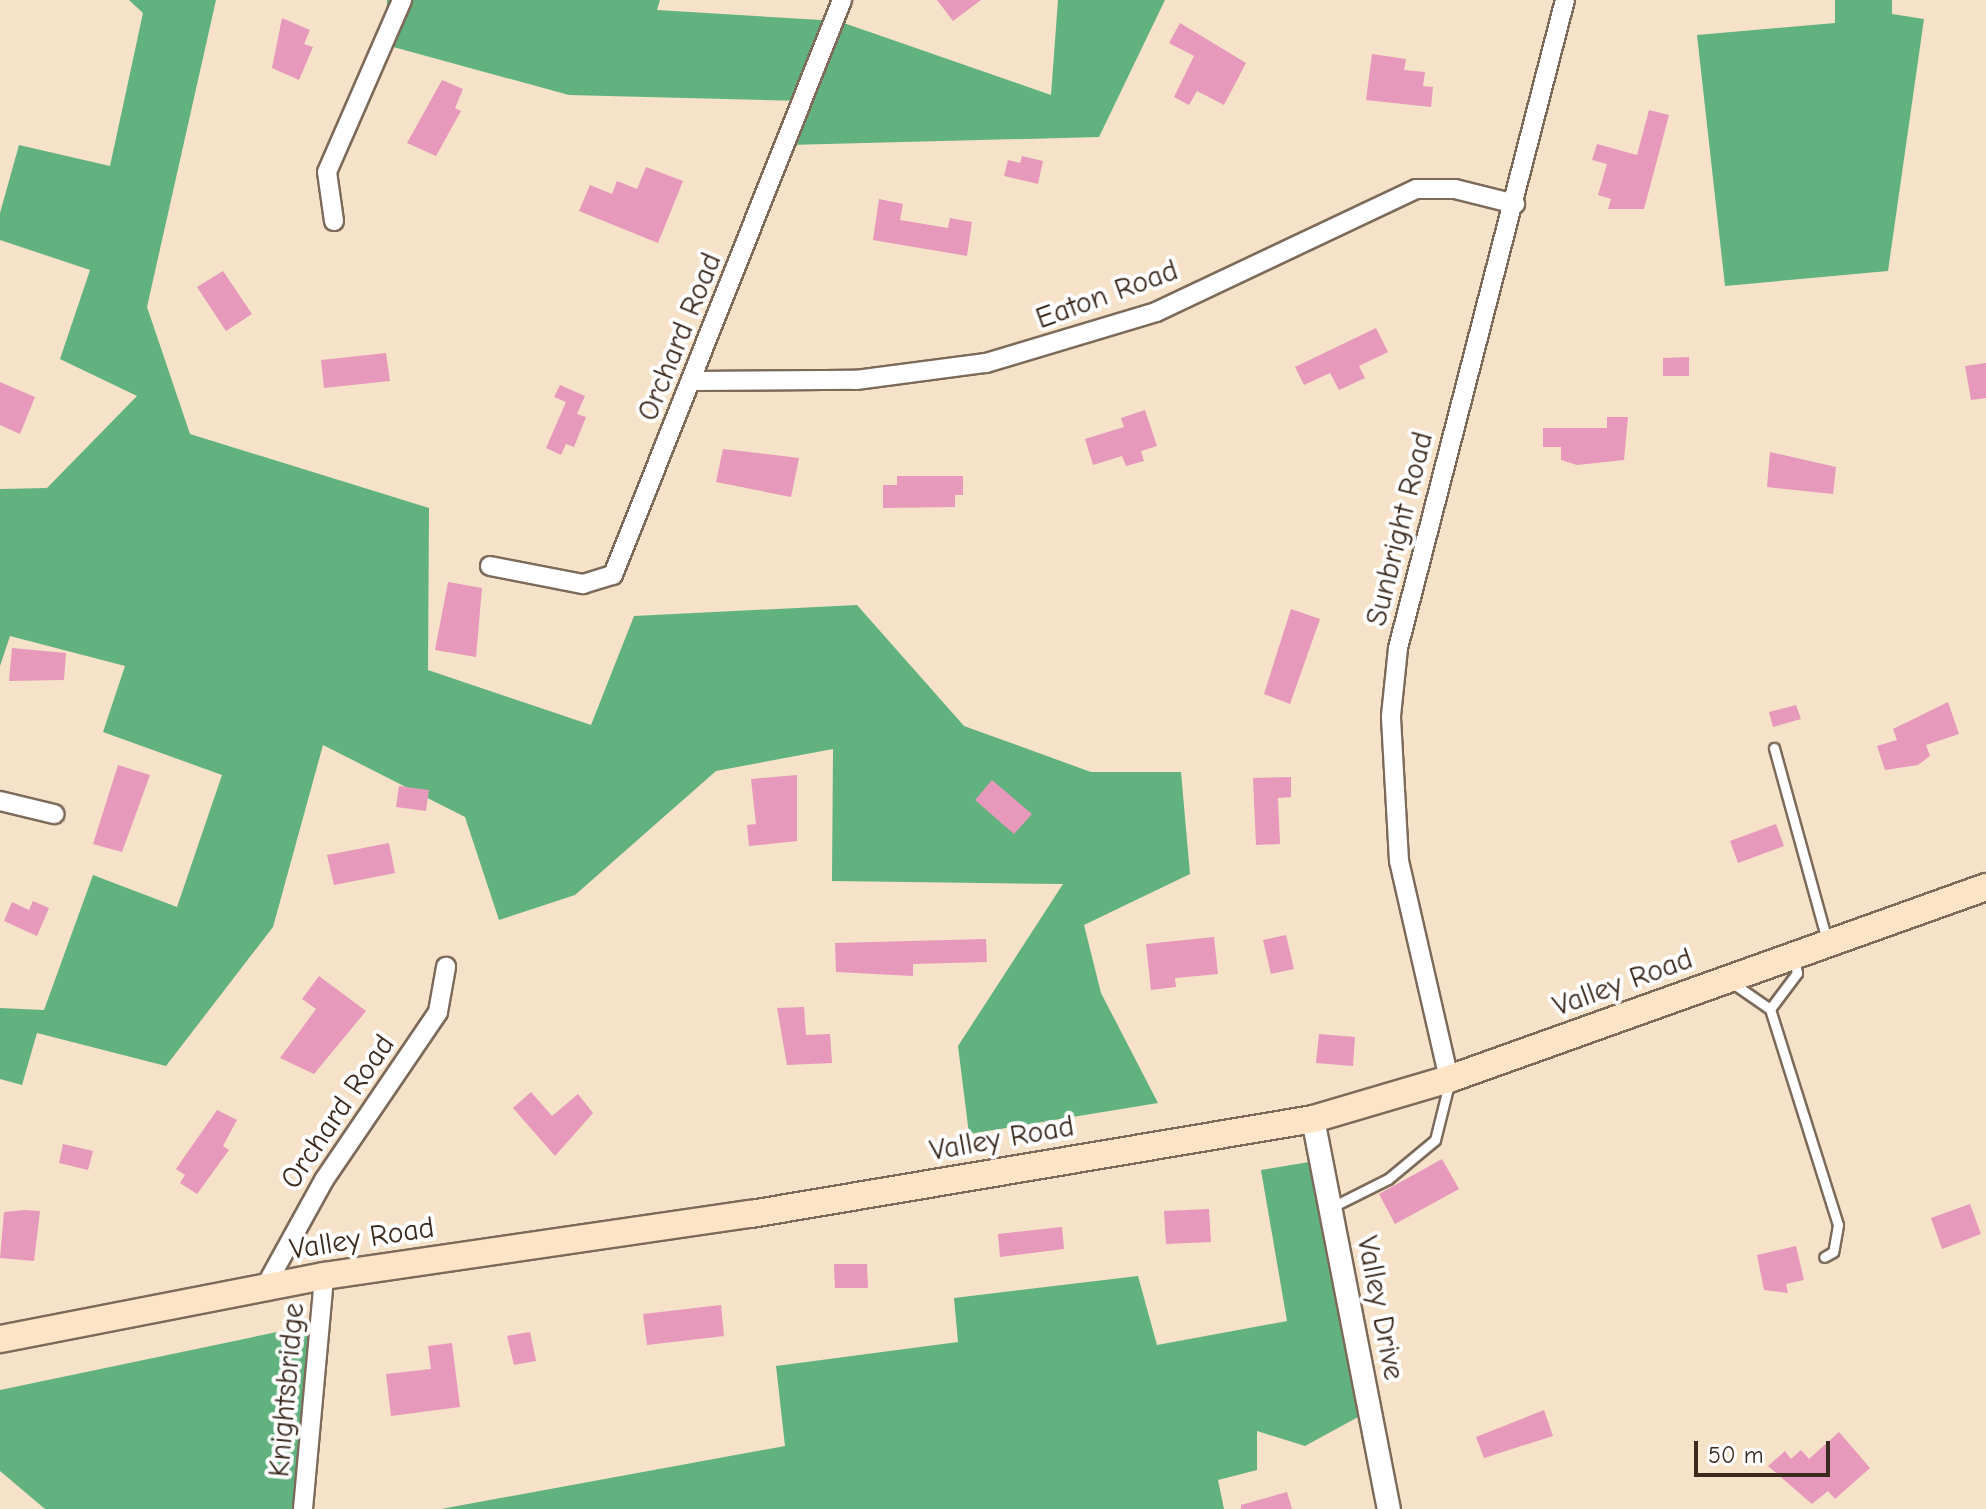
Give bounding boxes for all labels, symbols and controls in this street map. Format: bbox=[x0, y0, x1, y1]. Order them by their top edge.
street label: Orchard Road bbox=[630, 248, 730, 426]
street label: Eaton Road bbox=[1031, 253, 1183, 337]
street label: Sunbright Road bbox=[1359, 428, 1441, 630]
street label: Valley Road bbox=[1548, 941, 1698, 1025]
street label: Orchard Road bbox=[273, 1028, 403, 1196]
street label: Valley Road bbox=[927, 1109, 1077, 1169]
street label: Valley Road bbox=[287, 1210, 437, 1268]
street label: Valley Drive bbox=[1348, 1233, 1412, 1383]
street label: Knightsbridge bbox=[261, 1301, 313, 1479]
scale bar bbox=[1698, 1425, 1834, 1475]
text: 50 m bbox=[1708, 1441, 1764, 1469]

